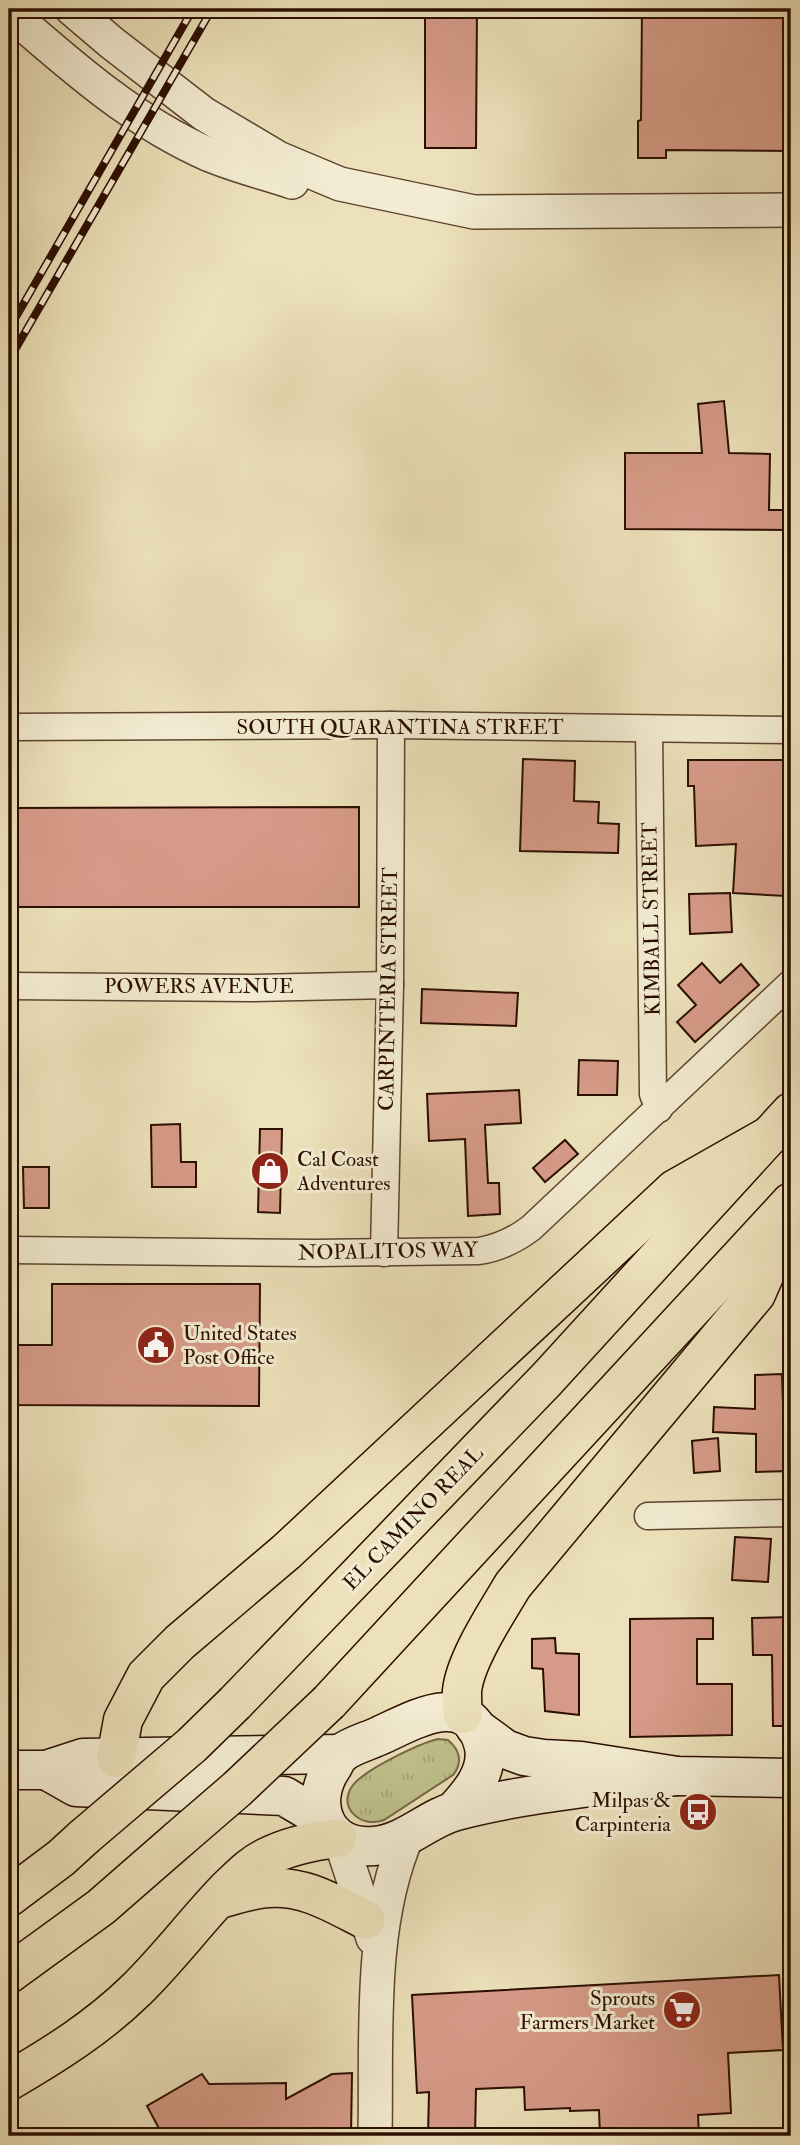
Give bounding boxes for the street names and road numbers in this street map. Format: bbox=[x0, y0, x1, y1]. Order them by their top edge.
street label: SOUTH QUARANTINA STREET bbox=[236, 714, 564, 741]
street label: KIMBALL STREET bbox=[636, 822, 667, 1016]
street label: CARPINTERIA STREET bbox=[373, 867, 404, 1111]
street label: POWERS AVENUE bbox=[104, 973, 294, 1000]
street label: NOPALITOS WAY bbox=[298, 1236, 479, 1267]
street label: EL CAMINO REAL bbox=[337, 1440, 489, 1596]

